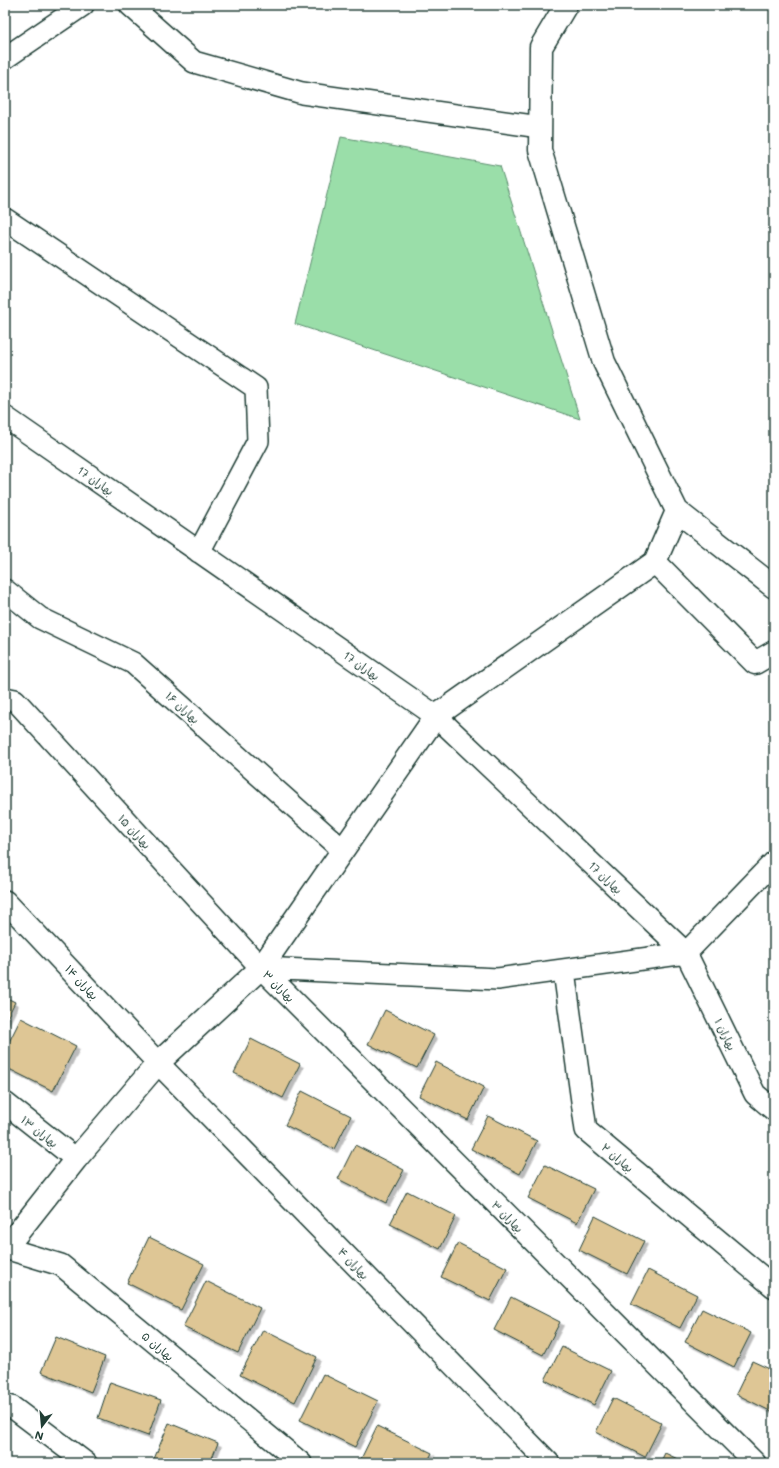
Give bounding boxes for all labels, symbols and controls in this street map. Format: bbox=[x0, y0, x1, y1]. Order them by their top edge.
street label: بهاران 17 bbox=[74, 462, 117, 499]
street label: بهاران 17 bbox=[340, 647, 383, 684]
street label: بهاران ۱۶ bbox=[162, 688, 203, 727]
street label: بهاران ۱۵ bbox=[115, 811, 155, 852]
street label: بهاران 17 bbox=[585, 857, 626, 897]
street label: بهاران ۱۴ bbox=[61, 961, 102, 1003]
street label: بهاران ۳ bbox=[259, 967, 298, 1006]
street label: بهاران ۱ bbox=[711, 1015, 740, 1053]
street label: بهاران ۱۳ bbox=[18, 1112, 62, 1151]
street label: بهاران ۲ bbox=[598, 1139, 637, 1176]
street label: بهاران ۳ bbox=[488, 1197, 527, 1236]
street label: بهاران ۴ bbox=[335, 1244, 373, 1283]
street label: بهاران ۵ bbox=[138, 1328, 177, 1365]
north arrow bbox=[22, 1406, 62, 1446]
text: N bbox=[33, 1428, 45, 1444]

